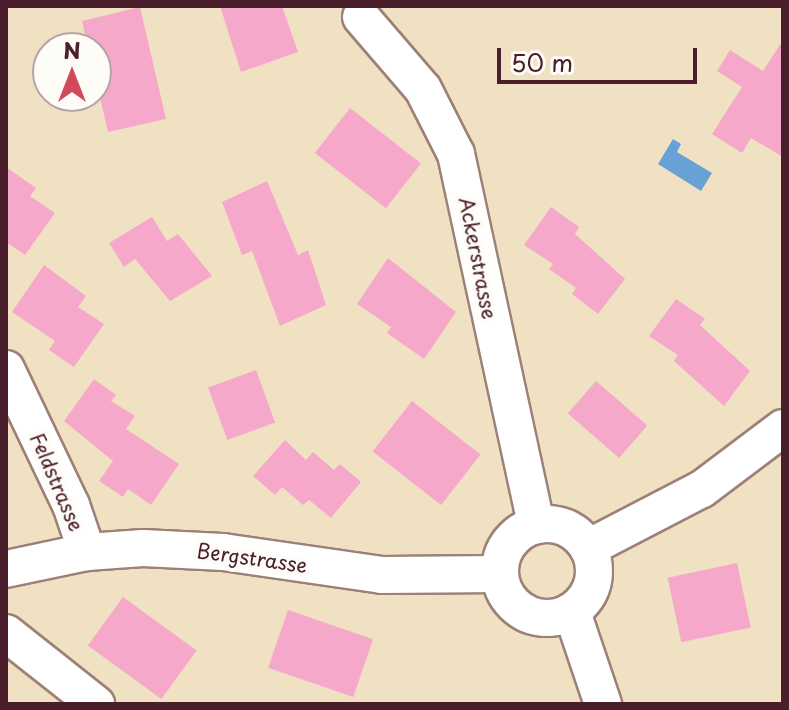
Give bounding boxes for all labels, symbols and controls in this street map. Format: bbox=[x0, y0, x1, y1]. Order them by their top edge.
north arrow bbox=[32, 32, 112, 112]
scale bar bbox=[501, 32, 701, 82]
text: N bbox=[63, 33, 81, 66]
text: 50 m bbox=[511, 44, 573, 80]
street label: Ackerstrasse bbox=[454, 195, 502, 321]
street label: Feldstrasse bbox=[25, 429, 89, 535]
street label: Bergstrasse bbox=[195, 538, 309, 578]

